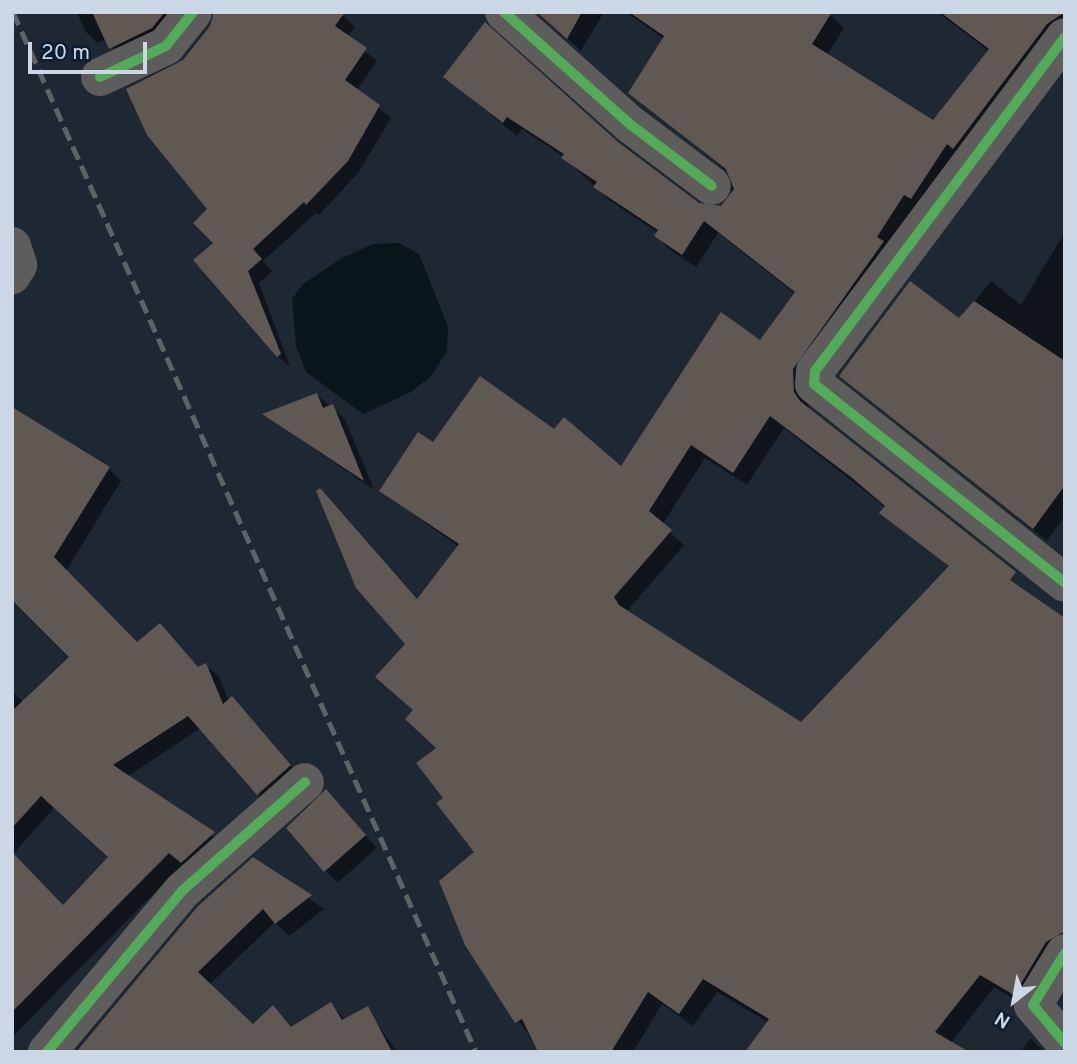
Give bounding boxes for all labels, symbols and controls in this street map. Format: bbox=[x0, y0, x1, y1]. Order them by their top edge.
scale bar bbox=[32, 28, 150, 72]
text: 20 m bbox=[41, 40, 90, 67]
north arrow bbox=[979, 966, 1049, 1036]
text: N bbox=[991, 1005, 1015, 1033]

